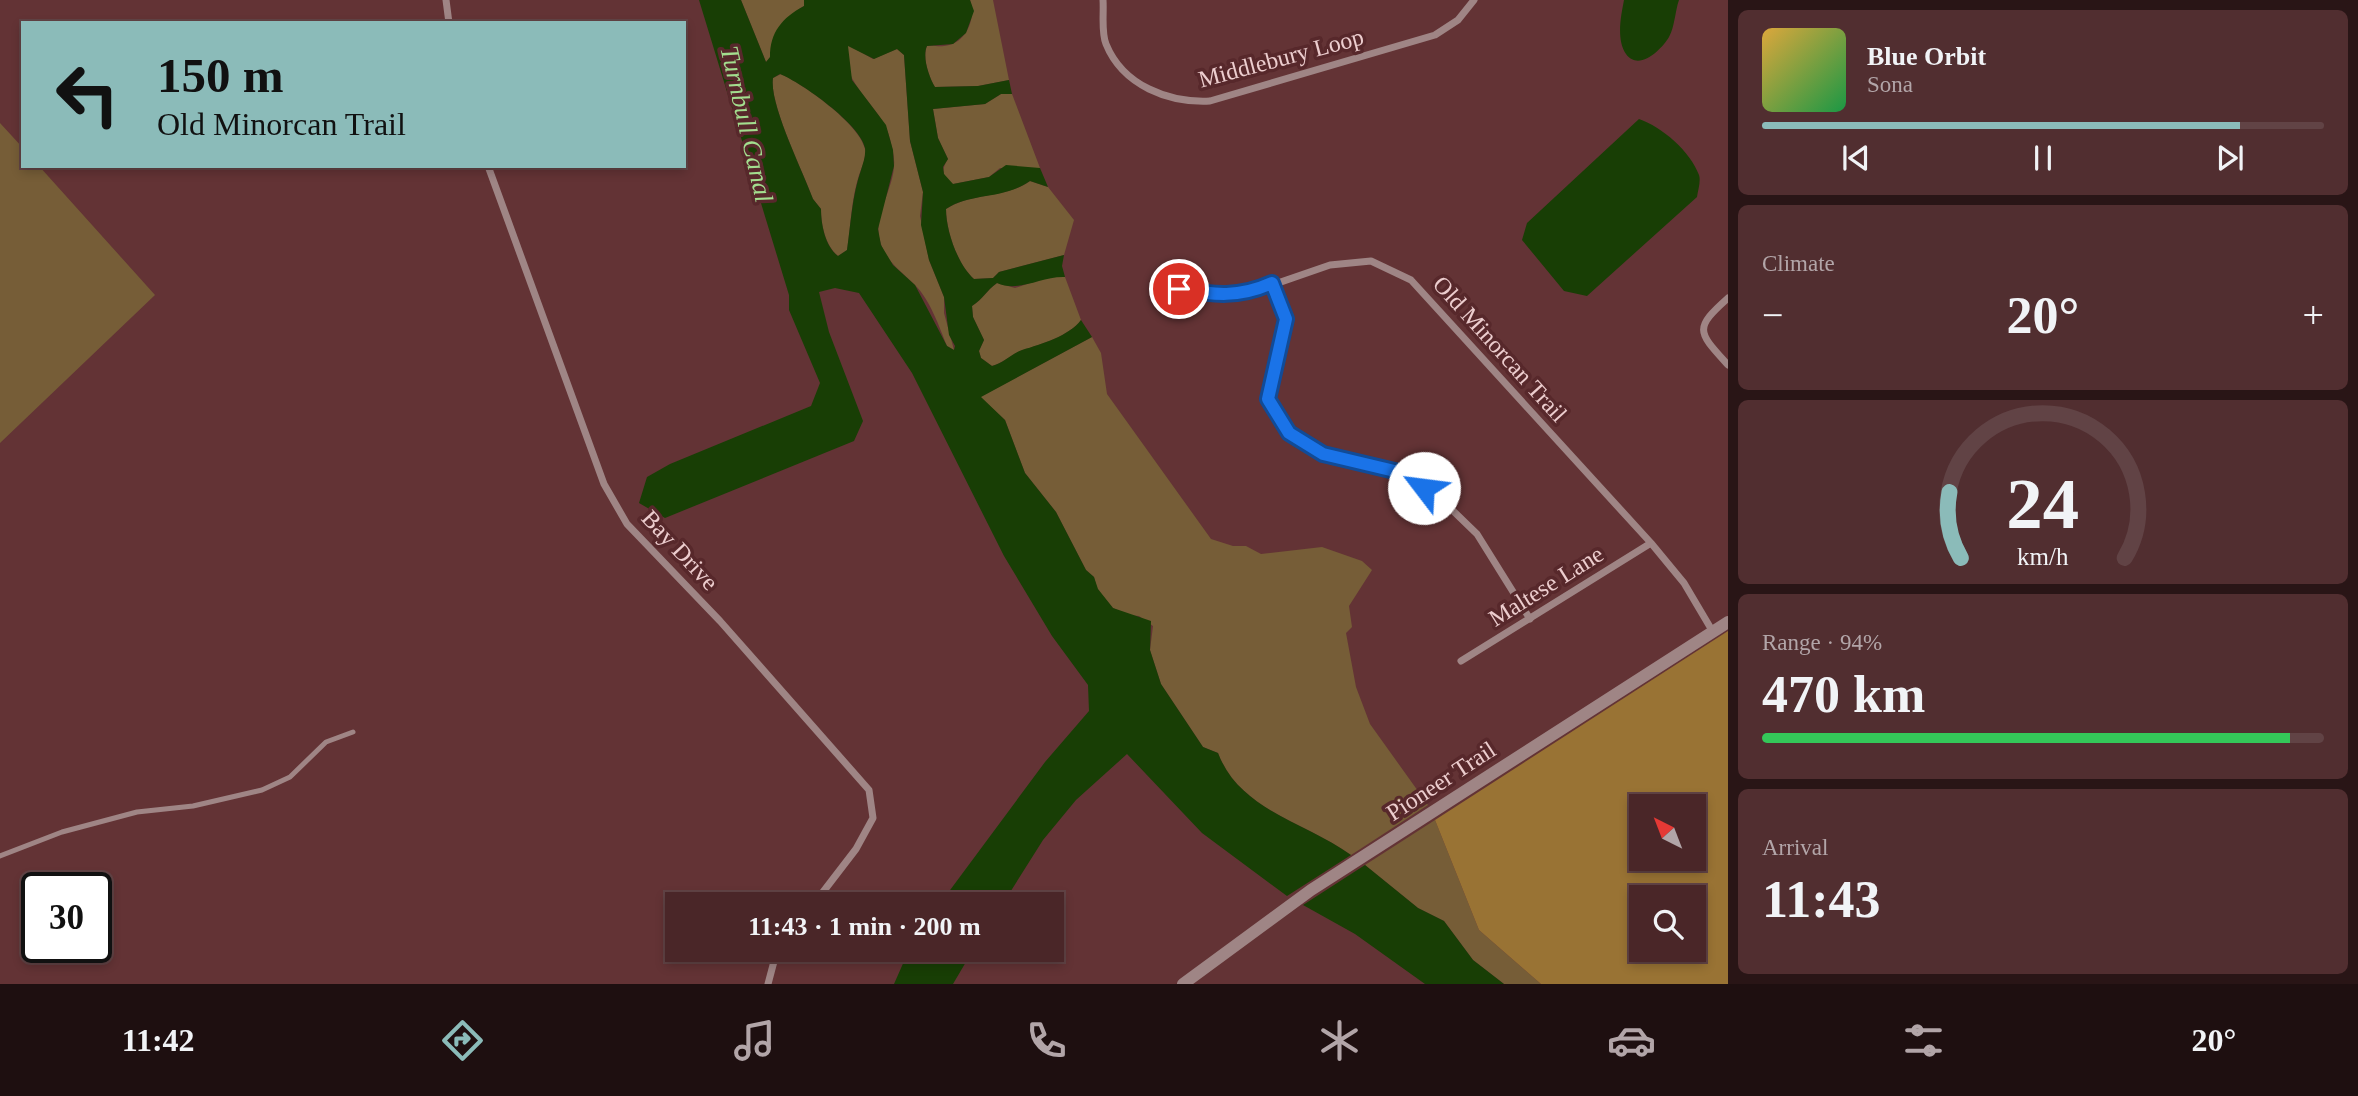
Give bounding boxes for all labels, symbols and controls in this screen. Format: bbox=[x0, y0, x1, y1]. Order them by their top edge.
street label: Middlebury Loop bbox=[1196, 23, 1366, 93]
text: Blue Orbit bbox=[1867, 42, 1986, 71]
water label: Turnbull Canal bbox=[714, 43, 779, 205]
text: 150 m bbox=[157, 48, 284, 103]
icon: left bbox=[42, 49, 133, 140]
text: Sona bbox=[1867, 72, 1913, 97]
text: Old Minorcan Trail bbox=[157, 106, 406, 142]
icon: previous bbox=[1837, 139, 1875, 177]
icon: pause bbox=[2024, 139, 2062, 177]
icon: next bbox=[2211, 139, 2249, 177]
text: Climate bbox=[1762, 251, 1835, 276]
pin bbox=[1149, 259, 1209, 319]
icon: arrive bbox=[1160, 270, 1198, 308]
street label: Old Minorcan Trail bbox=[1428, 271, 1572, 427]
text: 20° bbox=[2007, 287, 2079, 344]
text: − bbox=[1762, 294, 1783, 336]
text: + bbox=[2303, 294, 2324, 336]
position arrow bbox=[1387, 451, 1461, 525]
text: 24 bbox=[2007, 463, 2079, 544]
street label: Bay Drive bbox=[637, 505, 723, 595]
street label: Maltese Lane bbox=[1484, 541, 1608, 631]
text: km/h bbox=[2017, 543, 2069, 570]
text: Range · 94% bbox=[1762, 630, 1882, 655]
text: 470 km bbox=[1762, 666, 1925, 723]
street label: Pioneer Trail bbox=[1382, 736, 1501, 826]
north arrow bbox=[1629, 794, 1706, 872]
map controls bbox=[1629, 794, 1706, 962]
text: Arrival bbox=[1762, 835, 1828, 860]
text: 11:43 bbox=[1762, 871, 1880, 928]
speed limit sign: 30 bbox=[21, 872, 112, 963]
button: search bbox=[1629, 885, 1706, 962]
text: 11:43 · 1 min · 200 m bbox=[748, 912, 981, 941]
icon: directions bbox=[438, 1016, 487, 1065]
icon: music bbox=[730, 1016, 779, 1065]
icon: phone bbox=[1022, 1016, 1071, 1065]
icon: climate bbox=[1315, 1016, 1364, 1065]
icon: car bbox=[1607, 1016, 1656, 1065]
icon: filters bbox=[1899, 1016, 1948, 1065]
text: 11:42 bbox=[122, 1022, 195, 1058]
text: 20° bbox=[2192, 1022, 2236, 1058]

